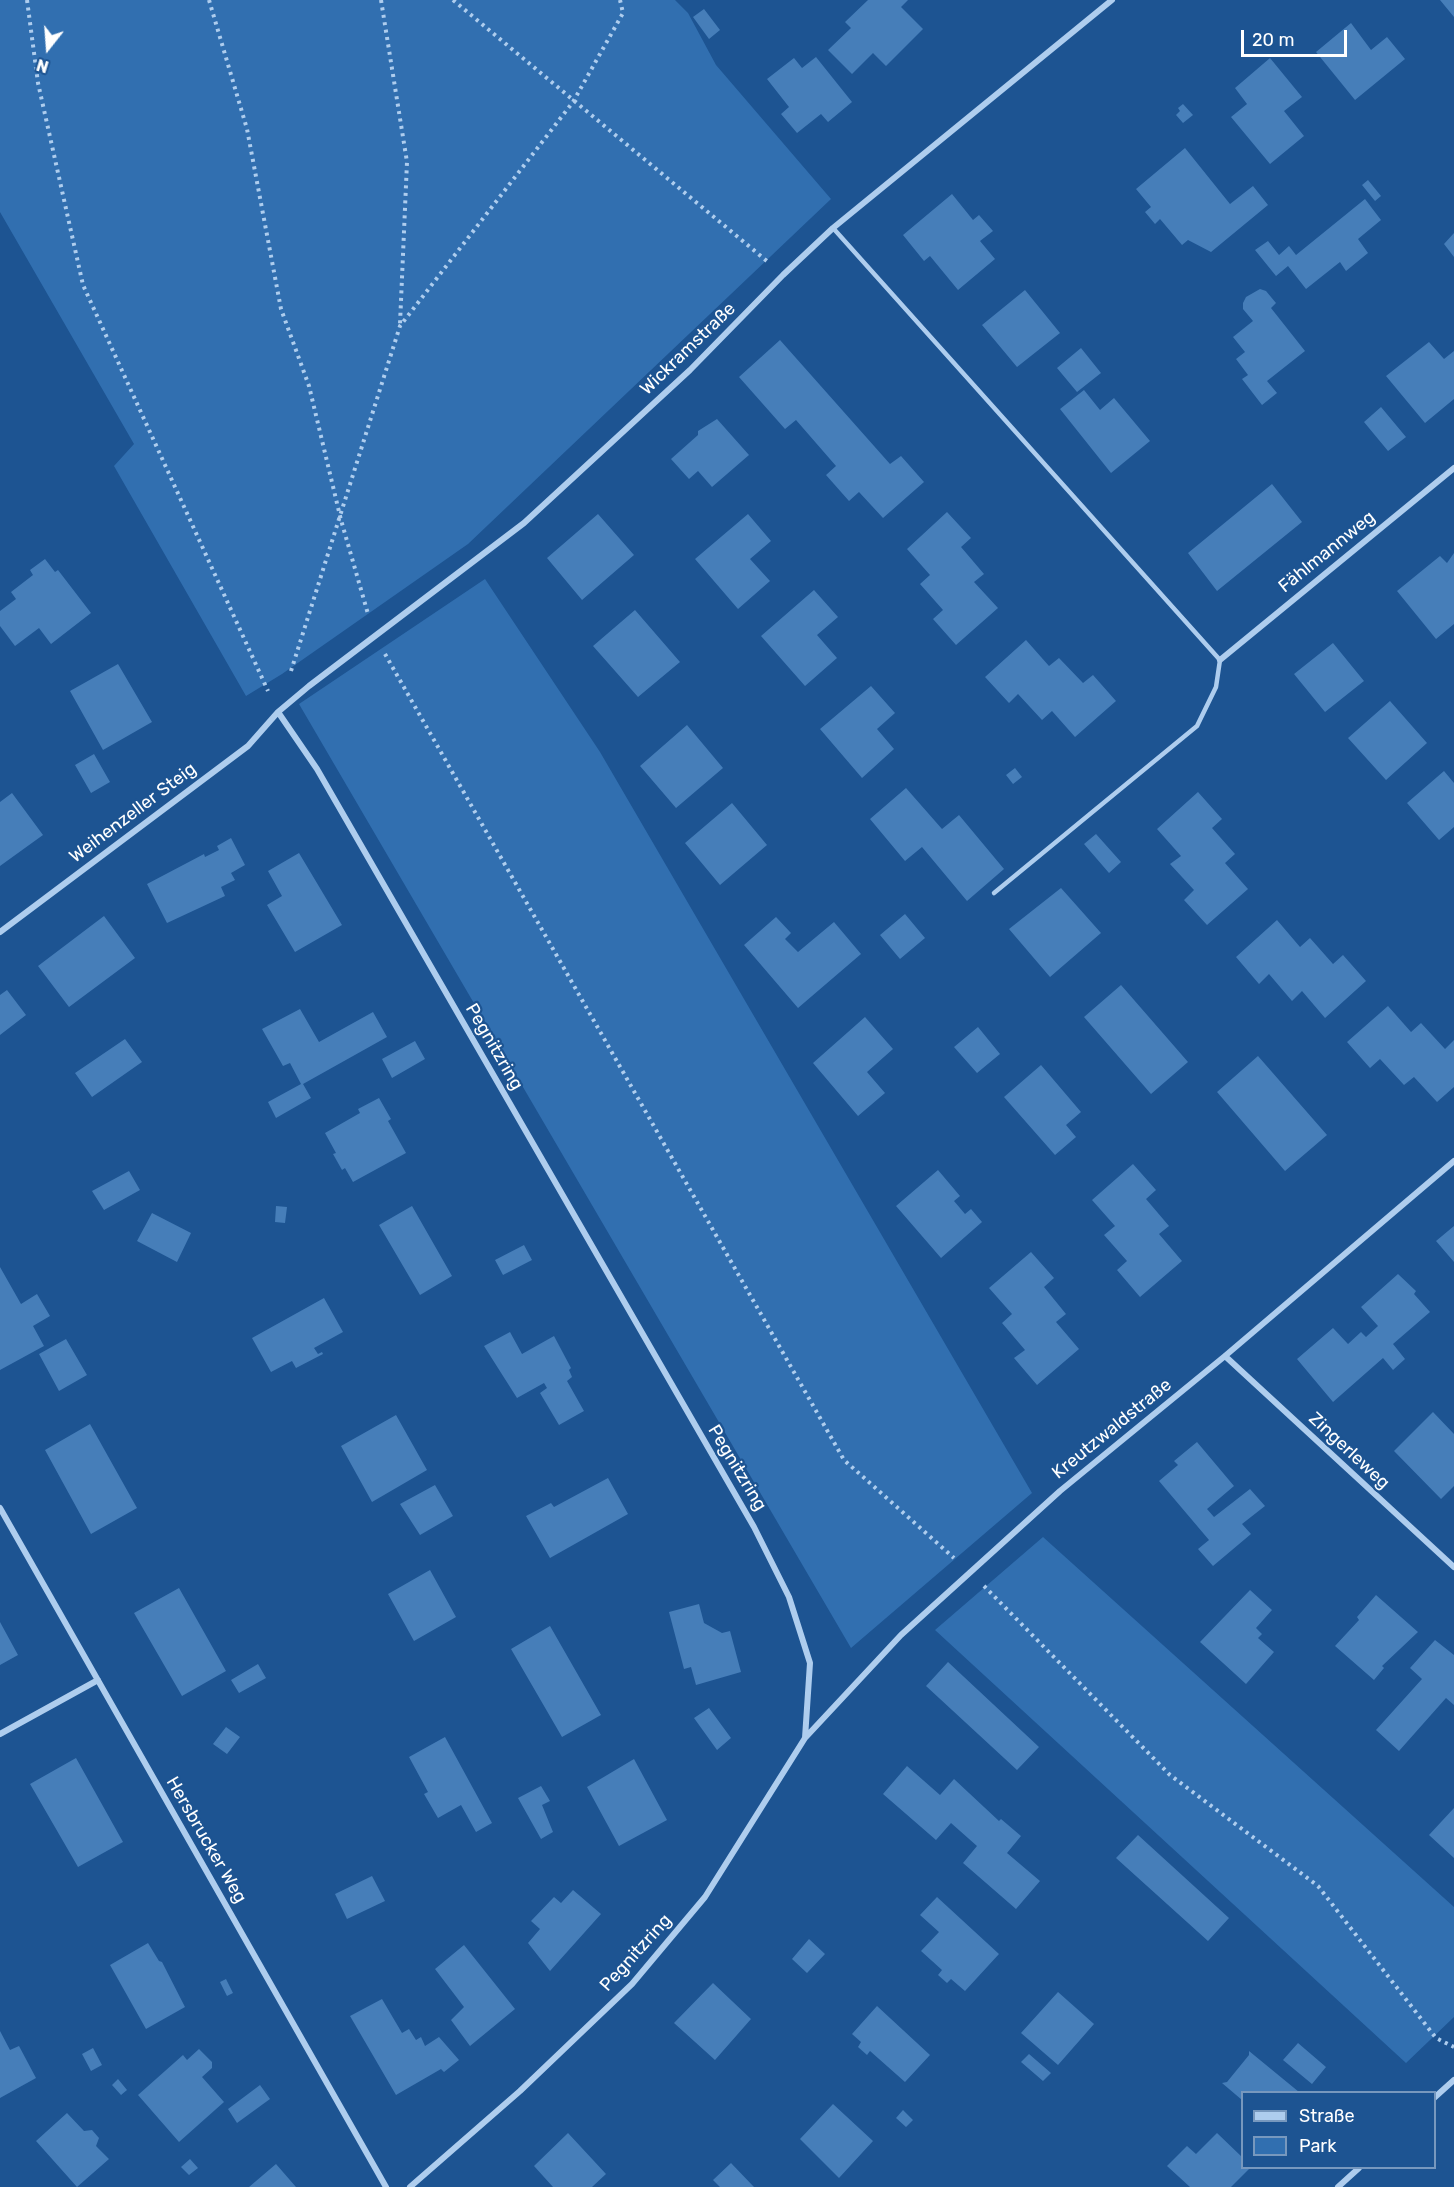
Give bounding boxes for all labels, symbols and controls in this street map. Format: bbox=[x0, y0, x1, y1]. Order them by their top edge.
north arrow bbox=[18, 18, 78, 78]
scale bar bbox=[1244, 18, 1350, 56]
text: 20 m bbox=[1252, 29, 1294, 51]
text: N bbox=[34, 55, 51, 76]
street label: Wickramstraße bbox=[636, 298, 740, 400]
street label: Fählmannweg bbox=[1274, 507, 1380, 597]
street label: Weihenzeller Steig bbox=[65, 758, 201, 868]
street label: Pegnitzring bbox=[461, 1000, 527, 1094]
street label: Kreutzwaldstraße bbox=[1048, 1374, 1176, 1484]
street label: Zingerleweg bbox=[1304, 1408, 1394, 1494]
street label: Pegnitzring bbox=[703, 1421, 771, 1515]
street label: Hersbrucker Weg bbox=[161, 1773, 251, 1907]
street label: Pegnitzring bbox=[596, 1910, 676, 1996]
legend bbox=[1241, 2091, 1436, 2169]
text: Straße bbox=[1299, 2105, 1355, 2127]
text: Park bbox=[1299, 2135, 1336, 2157]

